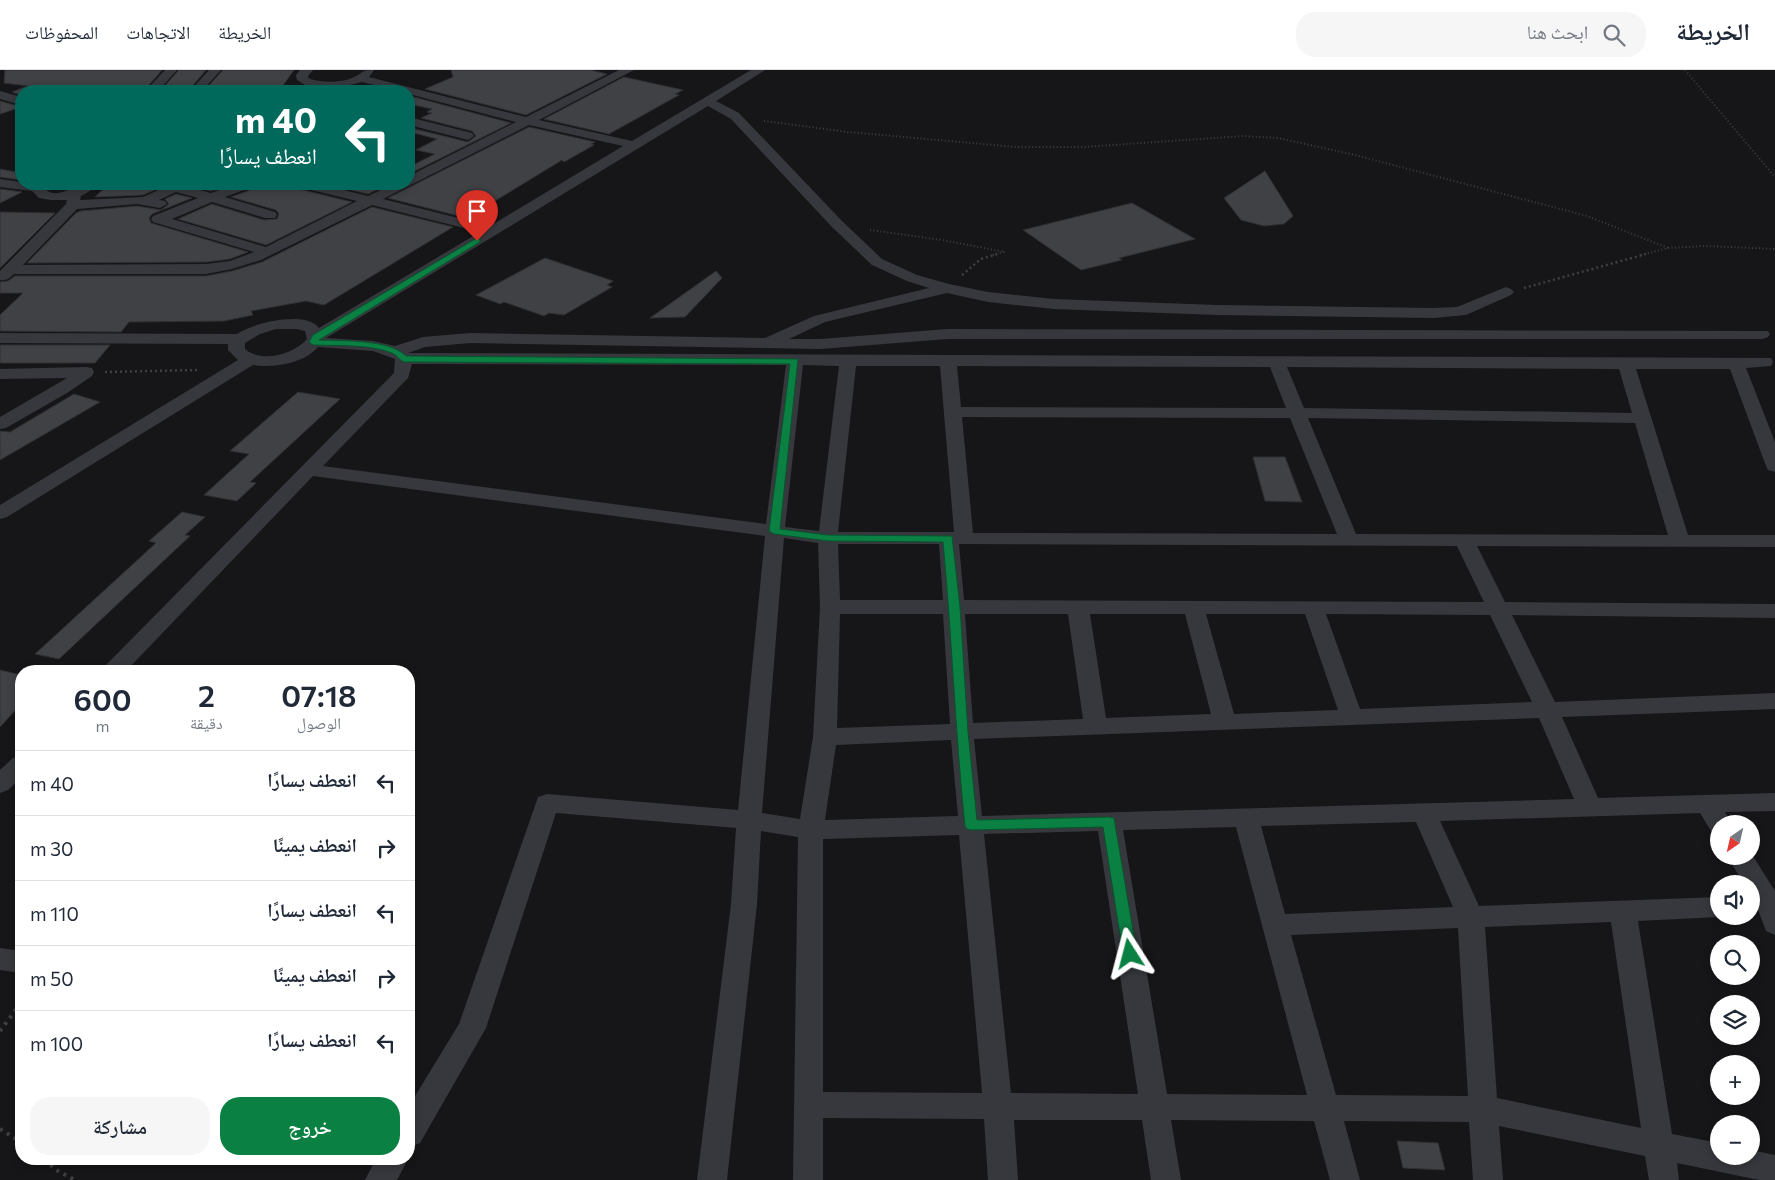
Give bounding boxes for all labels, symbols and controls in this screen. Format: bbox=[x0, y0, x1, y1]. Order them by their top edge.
search box bbox=[1296, 12, 1646, 57]
text: الخريطة bbox=[1676, 16, 1750, 45]
text: ابحث هنا bbox=[1527, 20, 1588, 43]
text: المحفوظات bbox=[25, 21, 98, 43]
text: الاتجاهات bbox=[126, 21, 190, 43]
text: الخريطة bbox=[218, 21, 271, 43]
icon: search bbox=[1600, 21, 1628, 49]
text: 40 m bbox=[235, 97, 317, 140]
icon: left bbox=[335, 105, 400, 170]
text: انعطف يسارًا bbox=[219, 142, 317, 169]
pin bbox=[456, 190, 498, 241]
icon: arrive bbox=[463, 197, 491, 225]
text: 2 bbox=[198, 676, 215, 713]
text: 07:18 bbox=[281, 676, 356, 713]
text: 600 bbox=[74, 680, 132, 717]
text: دقيقة bbox=[190, 713, 223, 732]
text: الوصول bbox=[297, 713, 341, 732]
text: m bbox=[96, 716, 110, 735]
text: انعطف يسارًا bbox=[267, 768, 357, 791]
icon: left bbox=[372, 769, 400, 797]
text: 40 m bbox=[30, 772, 74, 795]
north arrow bbox=[1710, 815, 1760, 865]
map controls bbox=[1710, 815, 1760, 1165]
text: انعطف يمينًا bbox=[273, 833, 357, 856]
icon: right bbox=[372, 834, 400, 862]
text: 30 m bbox=[30, 837, 73, 860]
button: sound bbox=[1710, 875, 1760, 925]
text: انعطف يسارًا bbox=[267, 898, 357, 921]
icon: left bbox=[372, 899, 400, 927]
text: 110 m bbox=[30, 902, 79, 925]
position arrow bbox=[1103, 927, 1155, 979]
button: search bbox=[1710, 935, 1760, 985]
text: انعطف يمينًا bbox=[273, 963, 357, 986]
icon: right bbox=[372, 964, 400, 992]
text: 50 m bbox=[30, 967, 74, 990]
button: layers bbox=[1710, 995, 1760, 1045]
text: انعطف يسارًا bbox=[267, 1028, 357, 1051]
icon: left bbox=[372, 1029, 400, 1057]
text: 100 m bbox=[30, 1032, 83, 1055]
button: + bbox=[1710, 1055, 1760, 1105]
button: مشاركة bbox=[30, 1097, 210, 1155]
button: خروج bbox=[220, 1097, 400, 1155]
button: − bbox=[1710, 1115, 1760, 1165]

